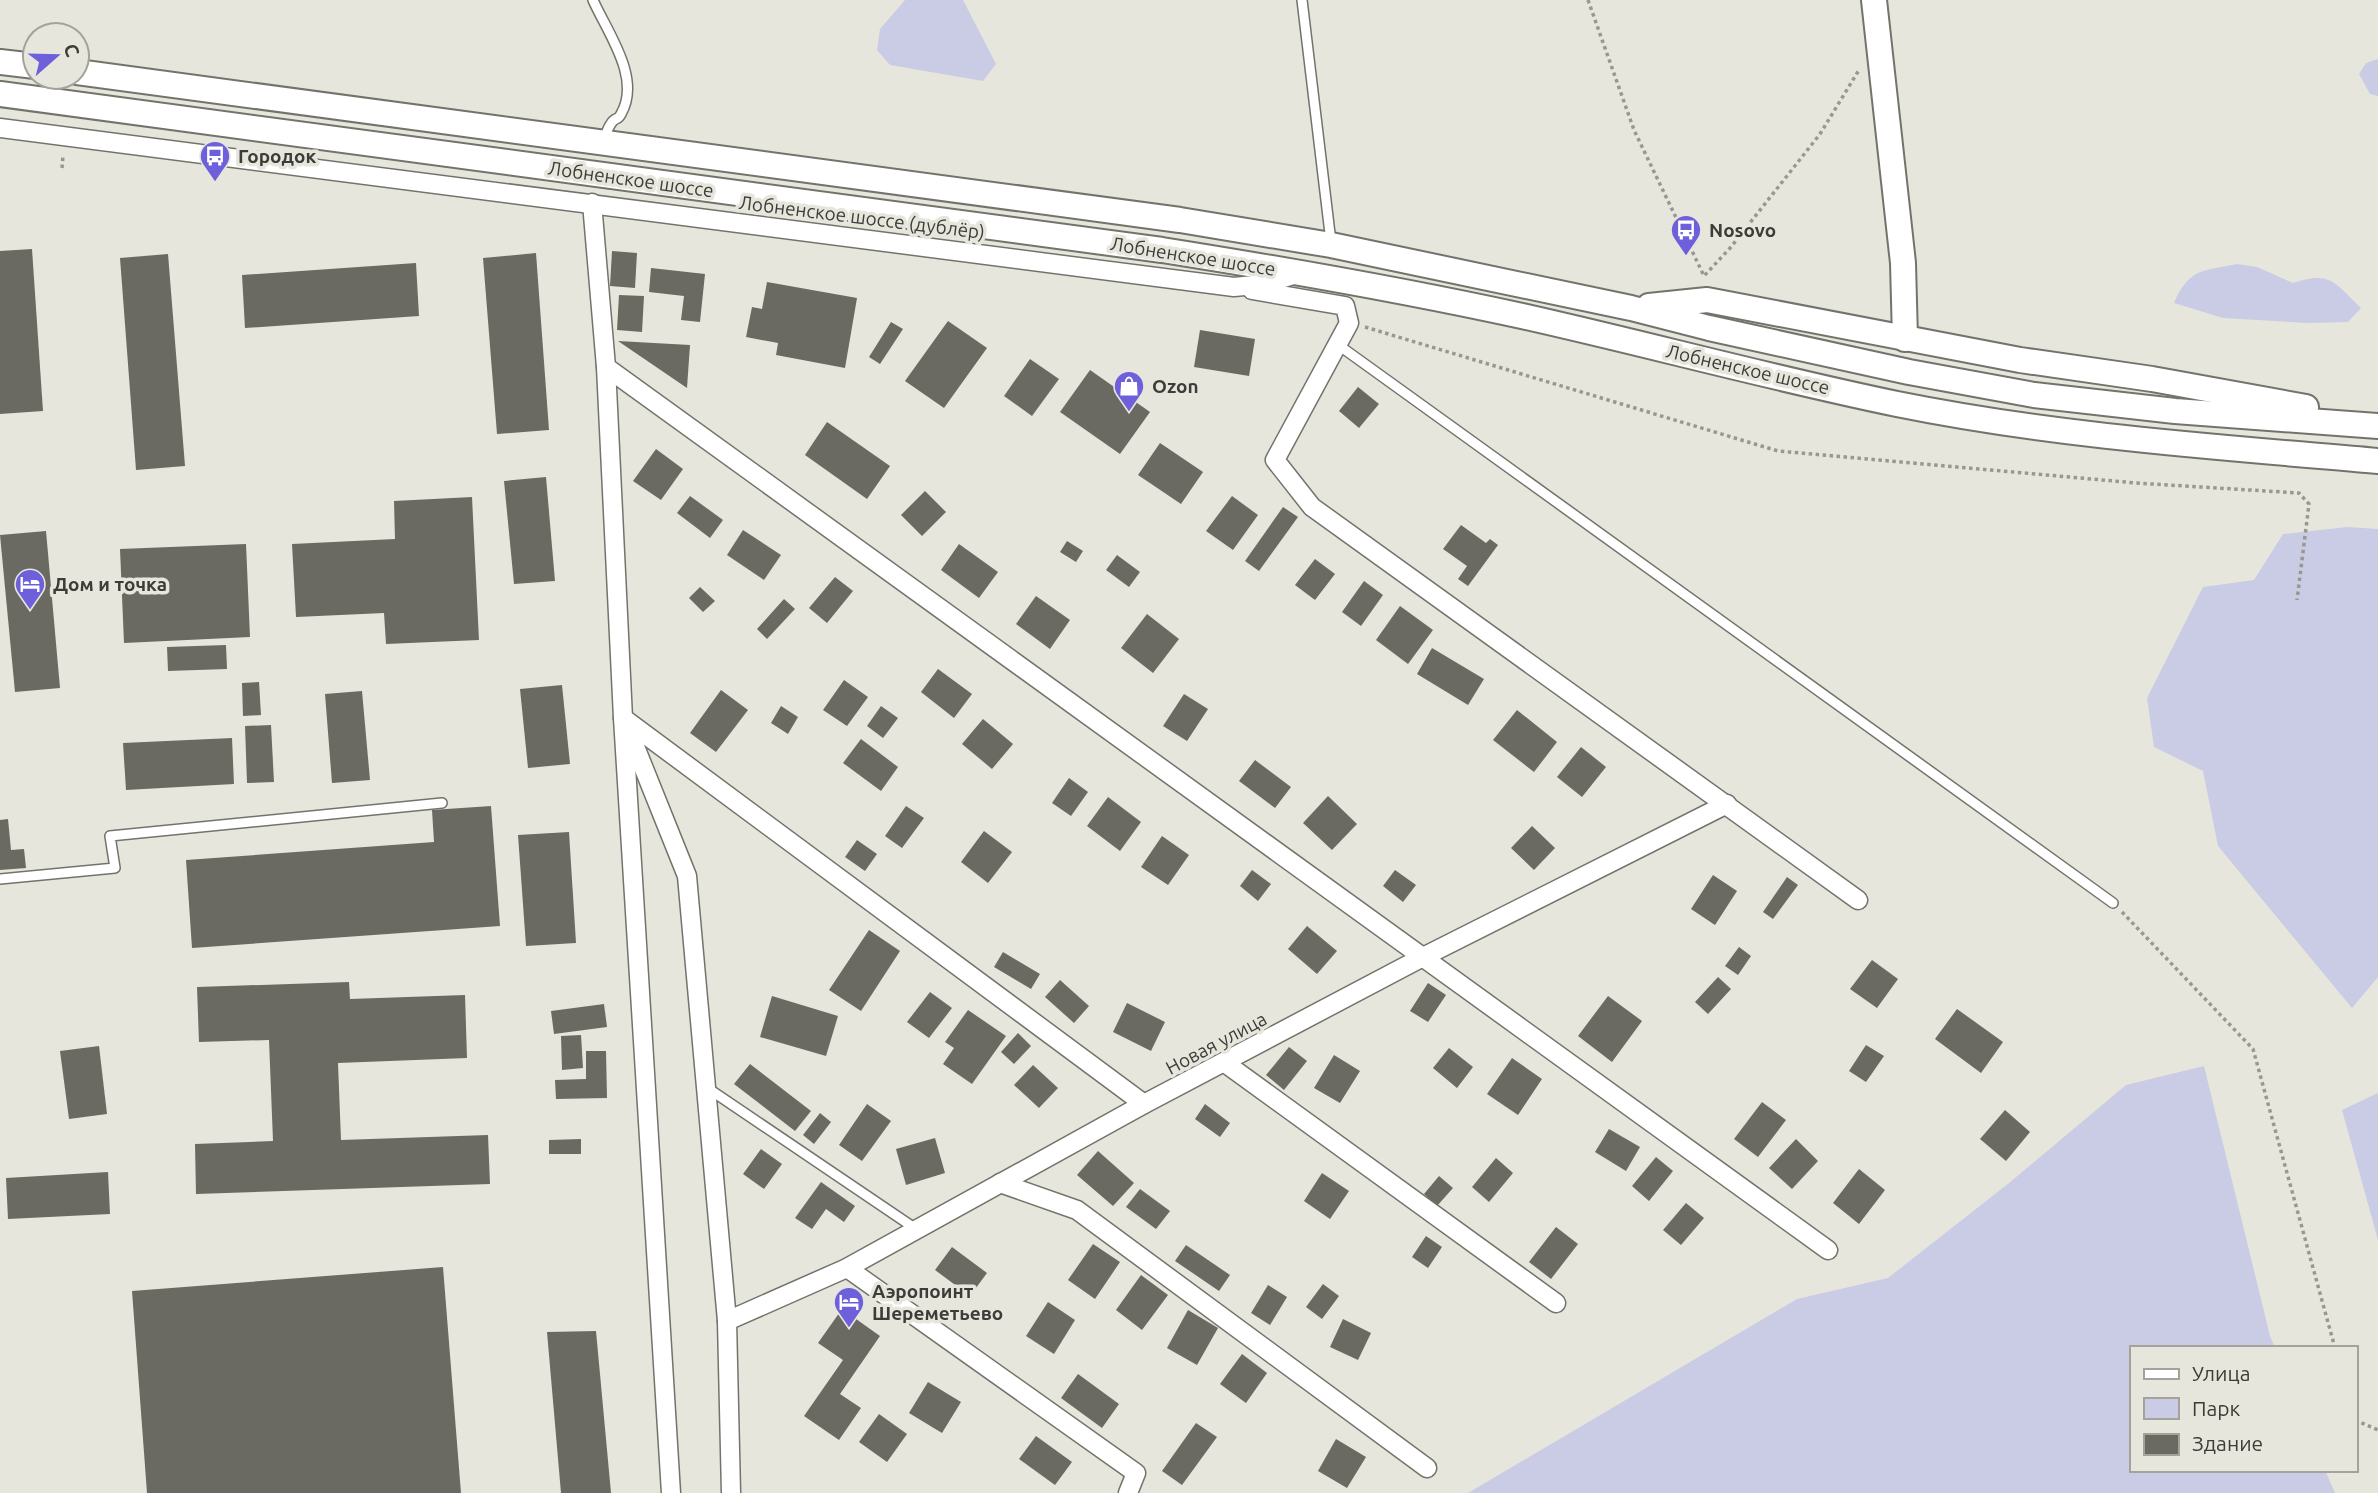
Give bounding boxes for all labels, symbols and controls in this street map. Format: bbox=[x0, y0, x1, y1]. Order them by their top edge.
north arrow bbox=[21, 21, 91, 91]
text: С bbox=[60, 41, 84, 60]
bus stop icon: Городок bbox=[198, 139, 232, 183]
place label: Городок bbox=[238, 145, 316, 167]
street label: Лобненское шоссе bbox=[547, 156, 715, 202]
street label: Лобненское шоссе (дублёр) bbox=[738, 191, 986, 243]
bus stop icon: Nosovo bbox=[1669, 213, 1703, 257]
place label: Nosovo bbox=[1709, 219, 1776, 241]
street label: Лобненское шоссе bbox=[1109, 232, 1277, 280]
street label: Лобненское шоссе bbox=[1664, 340, 1832, 398]
shop icon: Ozon bbox=[1112, 369, 1146, 413]
place label: Ozon bbox=[1152, 375, 1199, 397]
hotel icon: Дом и точка bbox=[13, 567, 47, 611]
place label: Дом и точка bbox=[53, 573, 167, 595]
street label: Новая улица bbox=[1162, 1007, 1270, 1079]
place label: Аэропоинт Шереметьево bbox=[872, 1280, 1003, 1324]
hotel icon: Аэропоинт Шереметьево bbox=[832, 1285, 866, 1329]
legend bbox=[2130, 1346, 2357, 1472]
text: Улица bbox=[2192, 1361, 2250, 1385]
text: Парк bbox=[2192, 1396, 2241, 1420]
text: Здание bbox=[2192, 1431, 2263, 1455]

